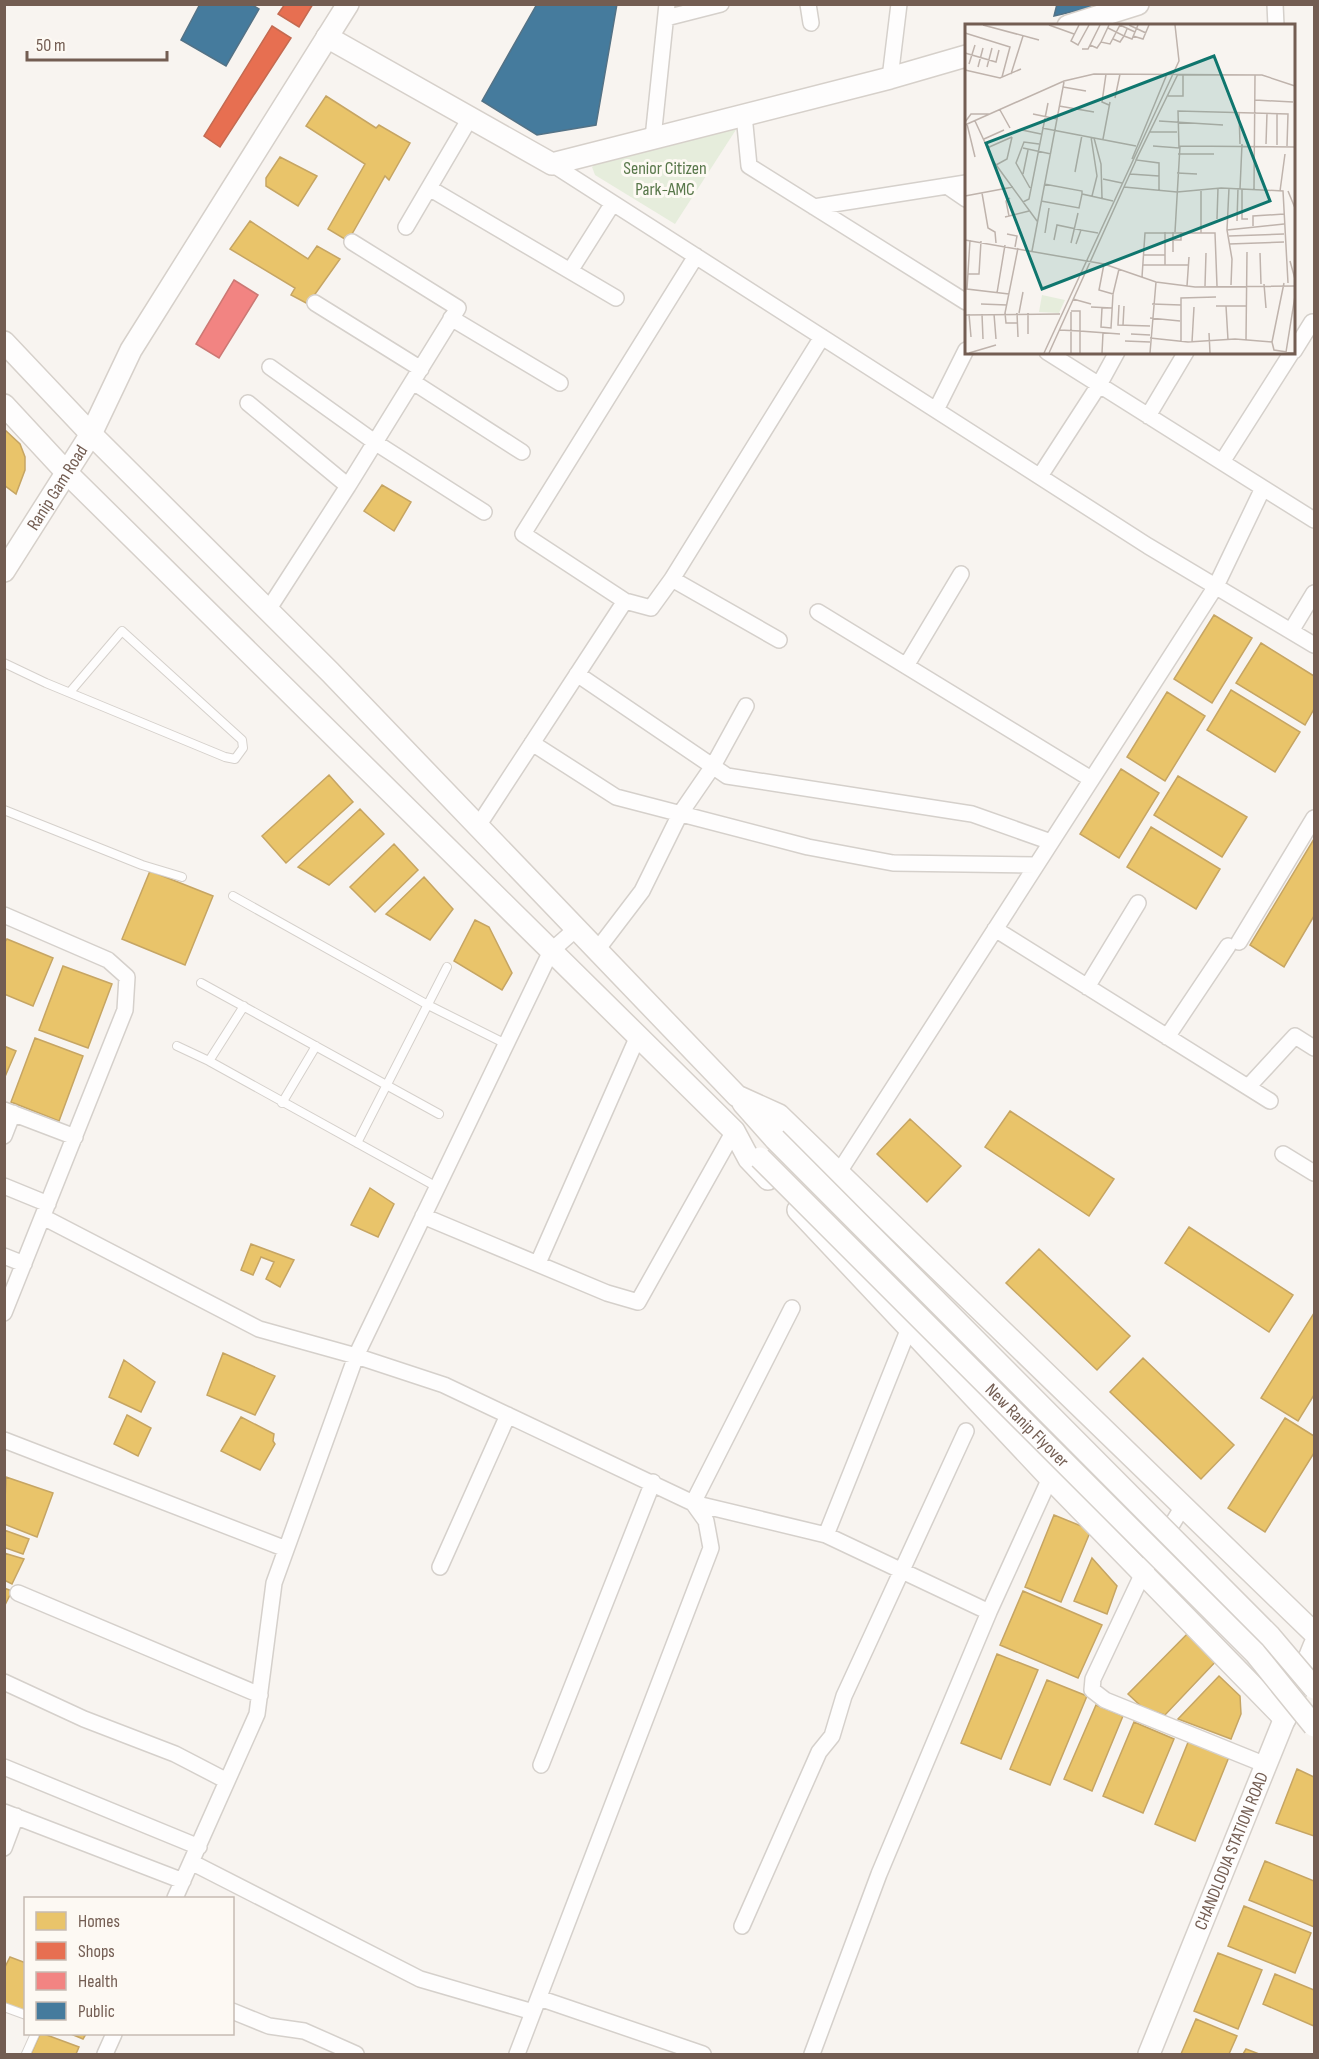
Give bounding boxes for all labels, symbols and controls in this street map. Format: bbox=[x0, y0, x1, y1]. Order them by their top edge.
scale bar bbox=[27, 24, 166, 62]
inset map bbox=[965, 24, 1295, 354]
text: 50 m bbox=[36, 35, 66, 56]
park label: Senior Citizen Park-AMC bbox=[623, 158, 707, 200]
street label: Ranip Gam Road bbox=[23, 441, 92, 534]
street label: New Ranip Flyover bbox=[981, 1380, 1073, 1472]
street label: CHANDLODIA STATION ROAD bbox=[1190, 1769, 1273, 1933]
legend bbox=[24, 1897, 234, 2035]
text: Homes bbox=[78, 1911, 120, 1932]
text: Shops bbox=[78, 1941, 115, 1962]
text: Health bbox=[78, 1971, 118, 1992]
text: Public bbox=[78, 2001, 115, 2022]

